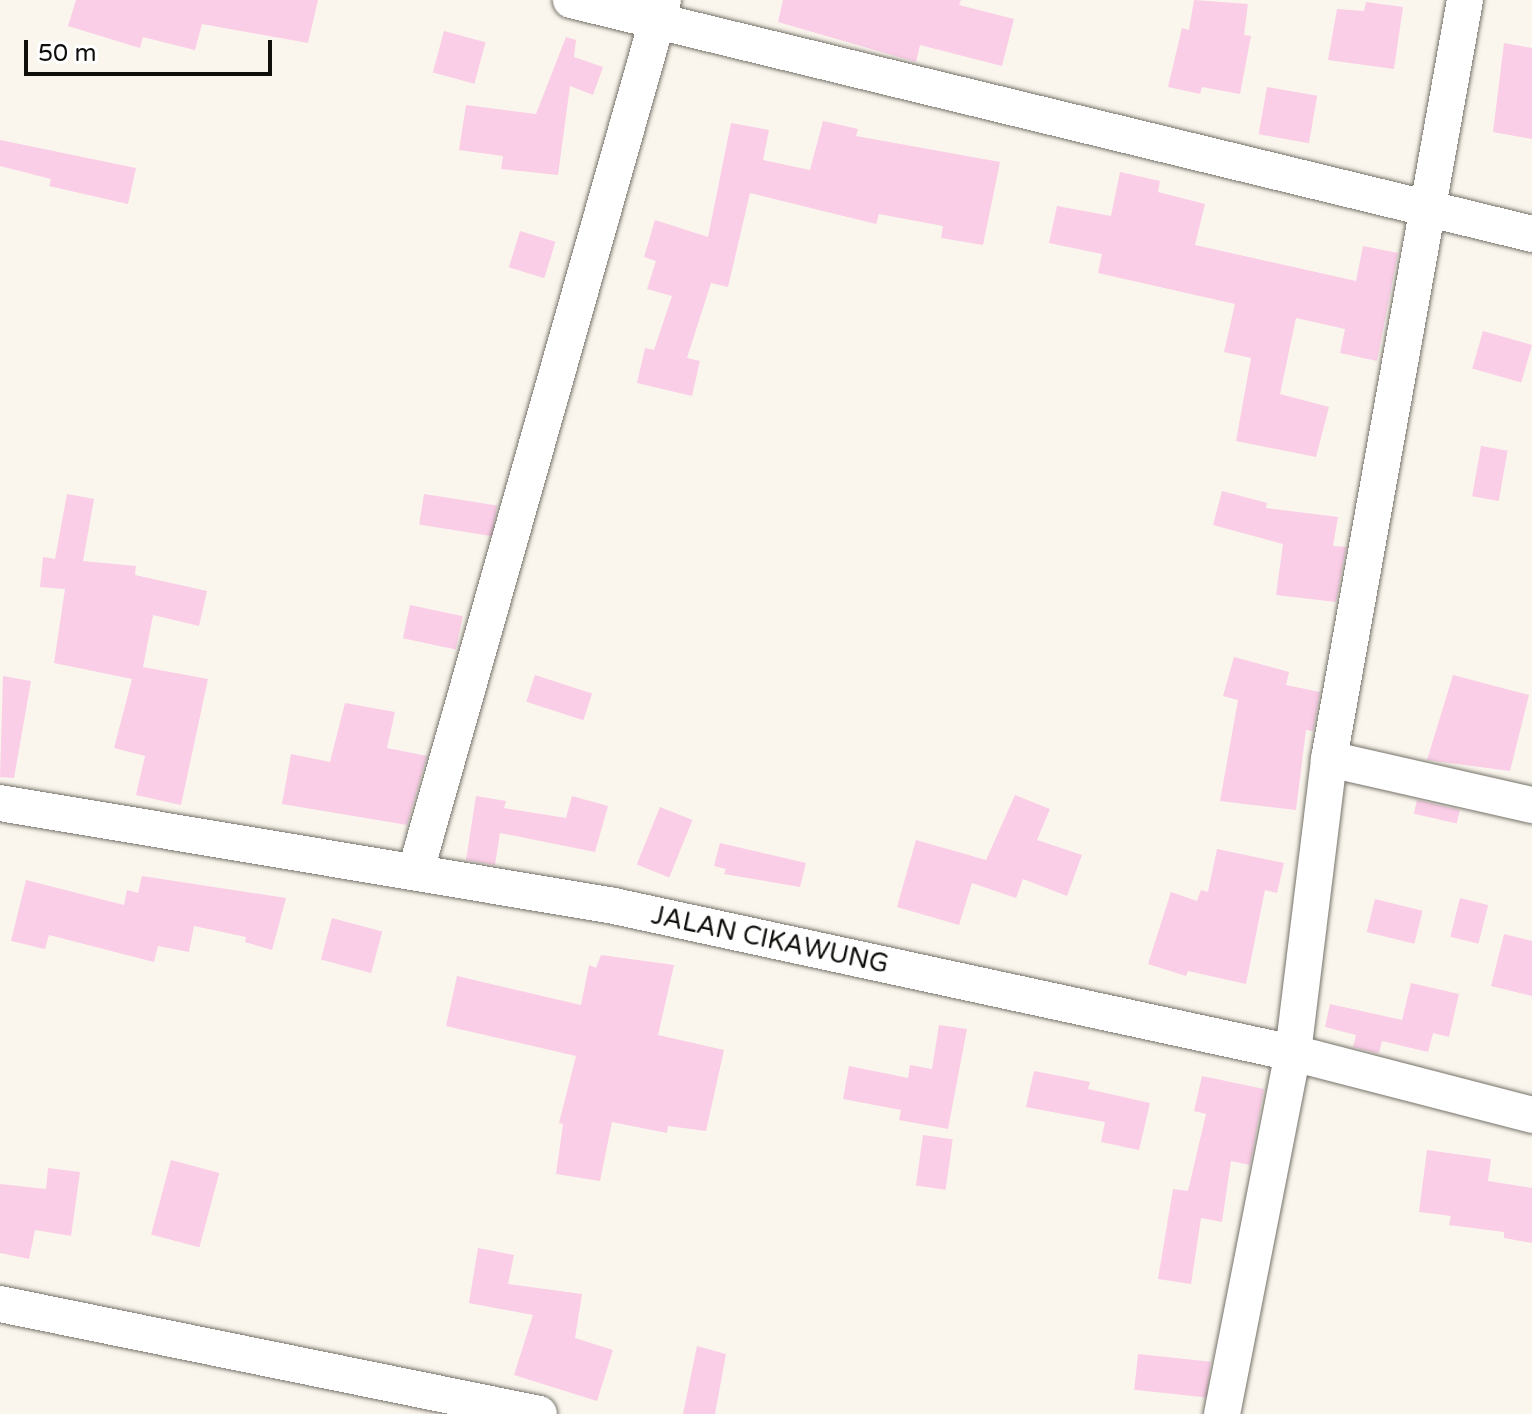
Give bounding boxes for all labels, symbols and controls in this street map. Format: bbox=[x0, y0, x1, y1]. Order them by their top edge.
scale bar bbox=[28, 24, 276, 74]
text: 50 m bbox=[38, 39, 96, 68]
street label: JALAN CIKAWUNG bbox=[649, 900, 891, 980]

